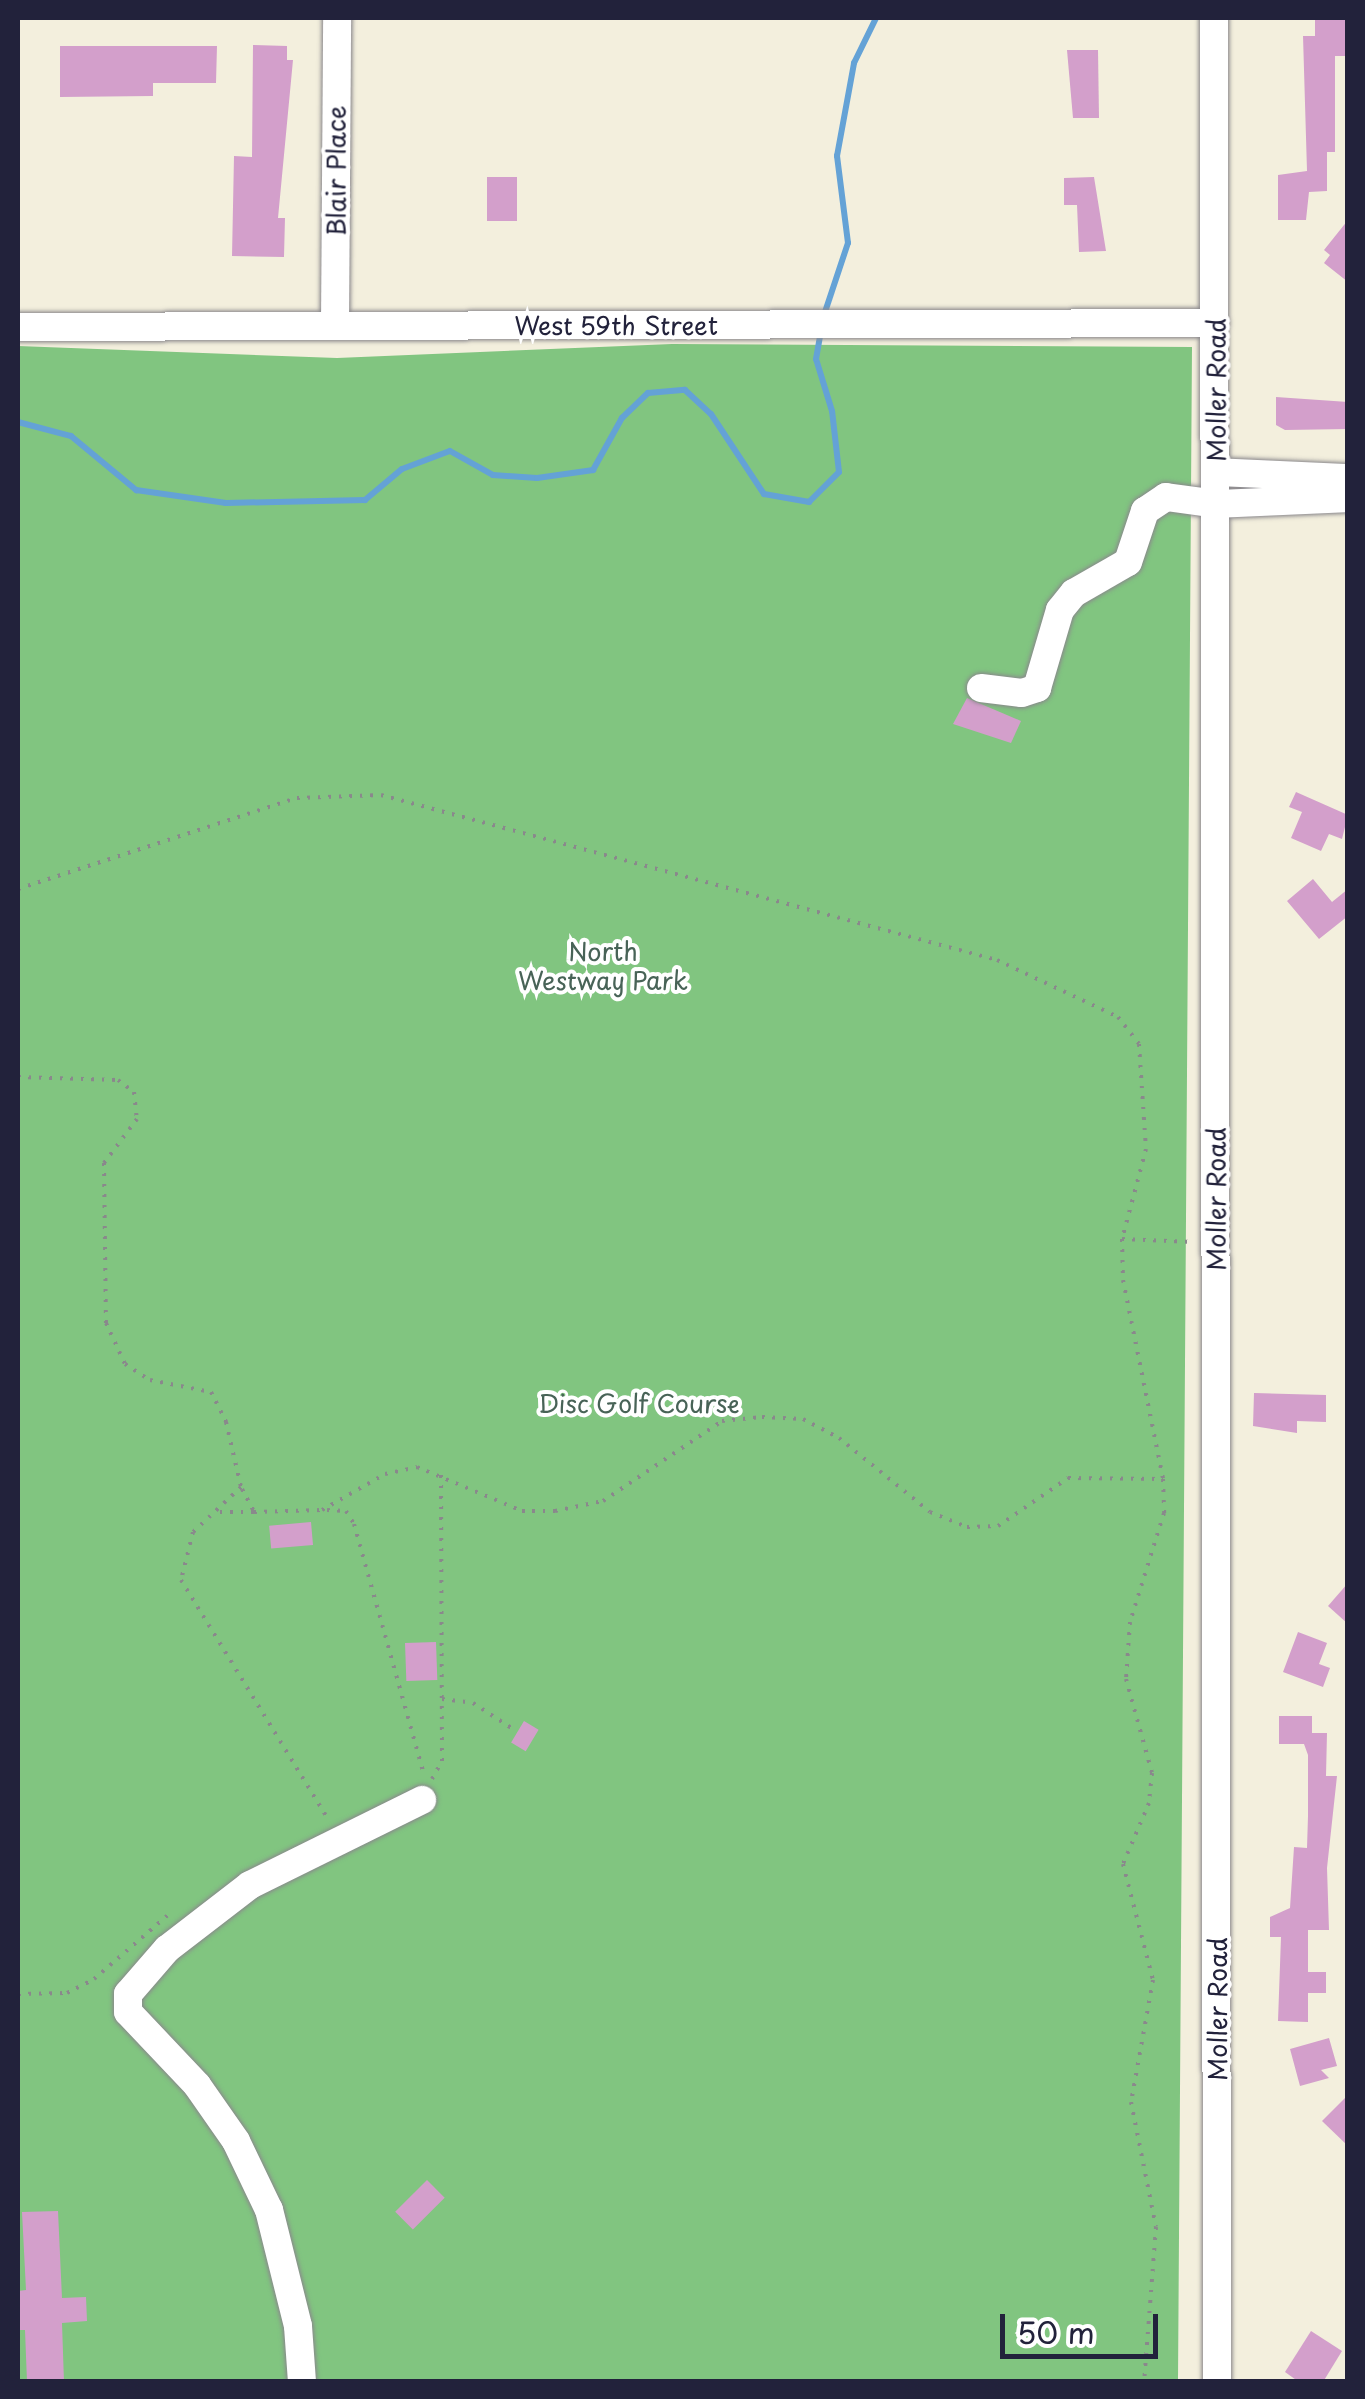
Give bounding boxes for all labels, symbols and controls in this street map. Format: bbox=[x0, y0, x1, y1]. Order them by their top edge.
street label: Blair Place bbox=[321, 106, 351, 236]
street label: West 59th Street bbox=[514, 310, 718, 340]
street label: Moller Road bbox=[1201, 317, 1231, 463]
park label: North Westway Park bbox=[517, 937, 689, 996]
street label: Moller Road bbox=[1201, 1126, 1231, 1272]
park label: Disc Golf Course bbox=[537, 1388, 741, 1418]
street label: Moller Road bbox=[1202, 1936, 1232, 2082]
scale bar bbox=[1005, 2294, 1162, 2356]
text: 50 m bbox=[1017, 2309, 1095, 2354]

